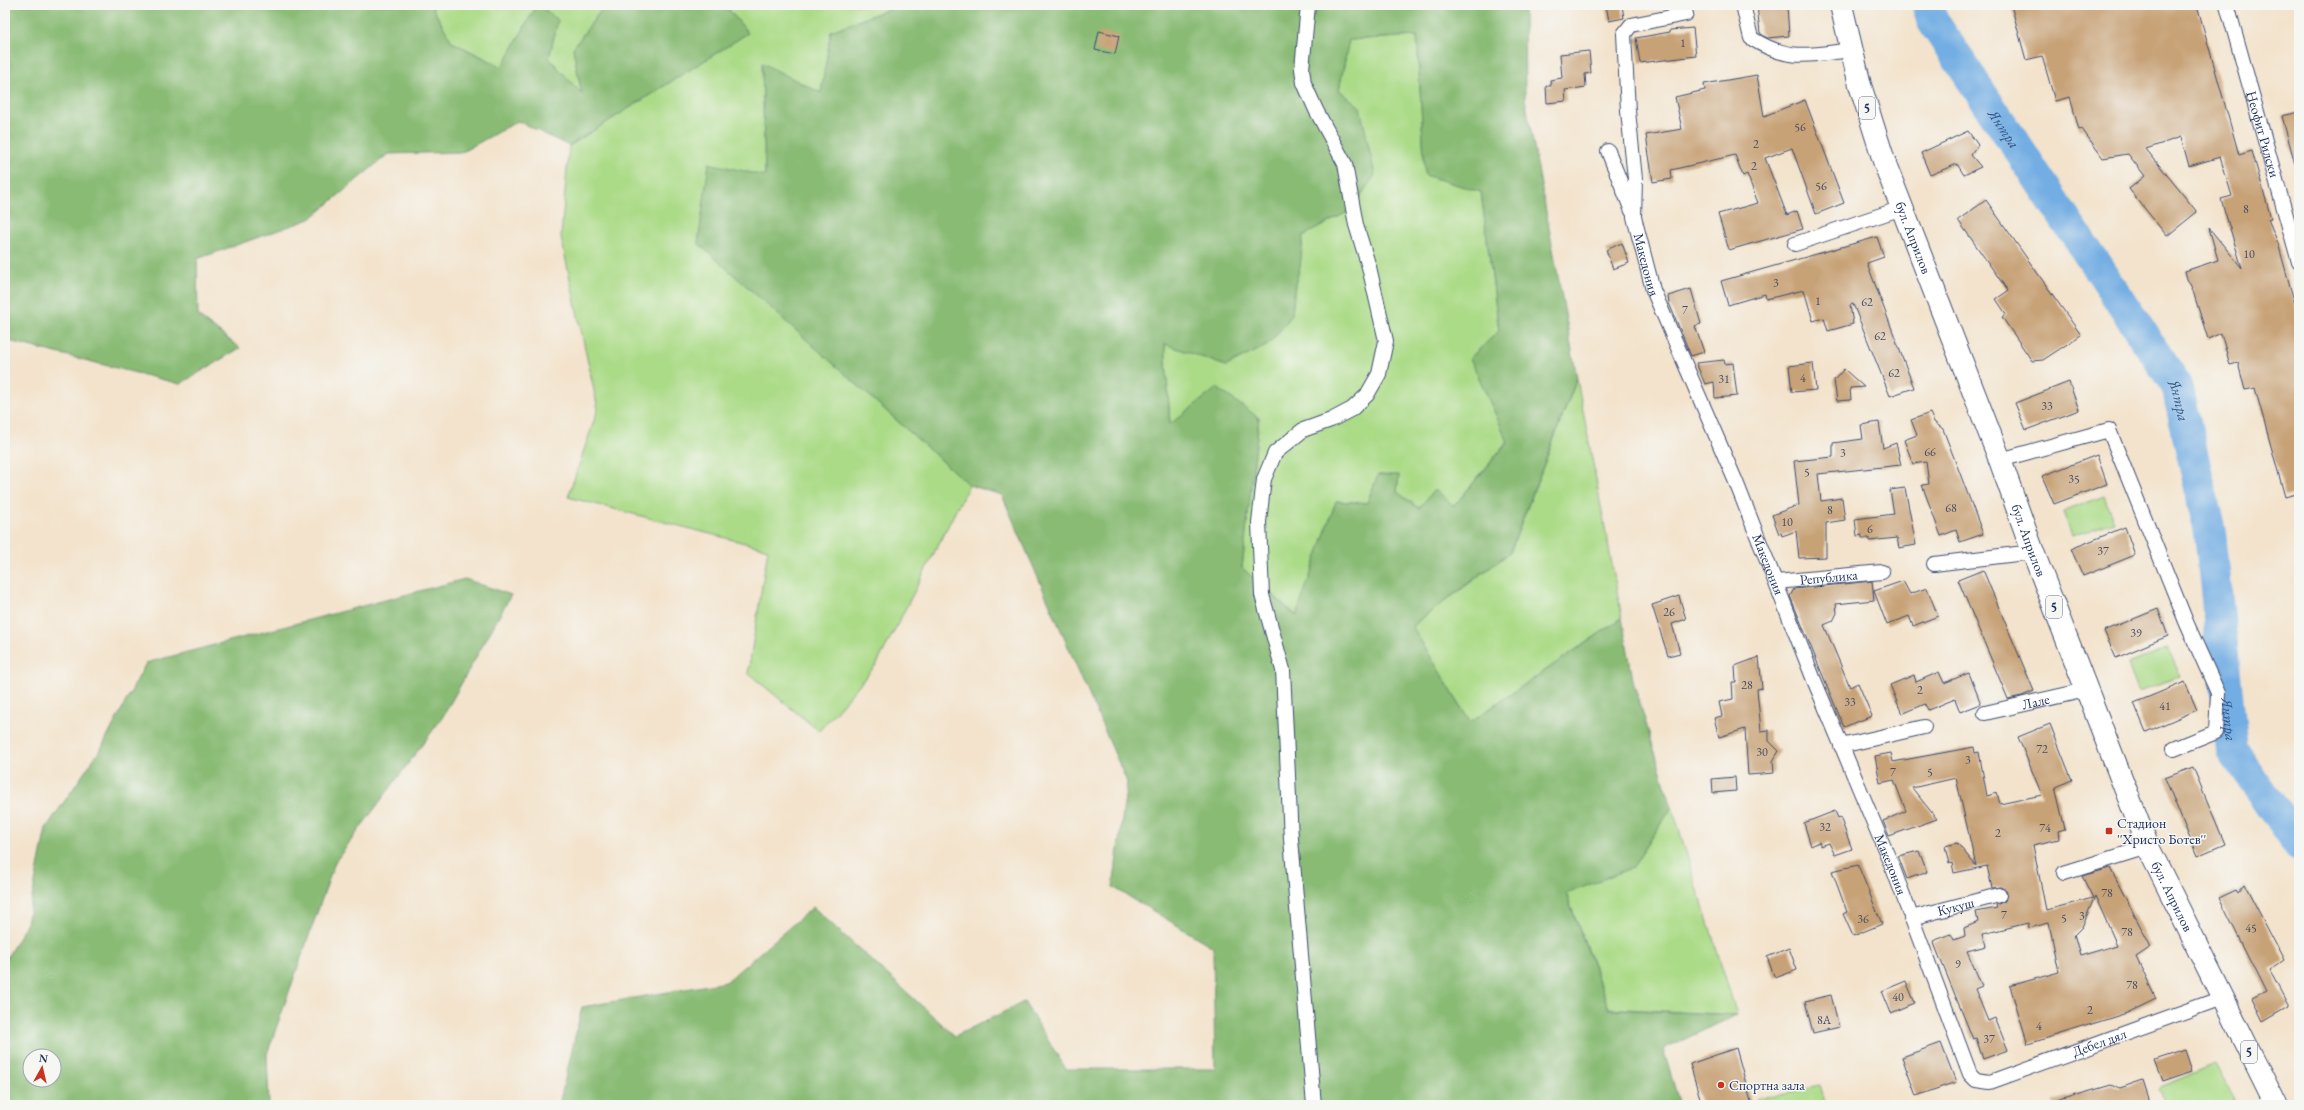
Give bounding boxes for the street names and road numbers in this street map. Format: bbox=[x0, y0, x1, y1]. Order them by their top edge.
street label: Неофит Рилски bbox=[2242, 89, 2284, 180]
road number: 5 bbox=[1859, 97, 1875, 119]
street label: бул. Априлов bbox=[1891, 199, 1936, 276]
street label: Македония bbox=[1630, 231, 1664, 299]
street label: бул. Априлов bbox=[2008, 502, 2051, 579]
street label: Македония bbox=[1748, 531, 1789, 597]
street label: Република bbox=[1799, 565, 1859, 589]
road number: 5 bbox=[2046, 596, 2062, 618]
street label: Лале bbox=[2020, 689, 2052, 713]
street label: Македония bbox=[1870, 831, 1911, 897]
street label: бул. Априлов bbox=[2148, 858, 2197, 934]
street label: Кукуш bbox=[1935, 893, 1976, 920]
street label: Дебел дял bbox=[2070, 1024, 2129, 1061]
road number: 5 bbox=[2241, 1041, 2257, 1063]

